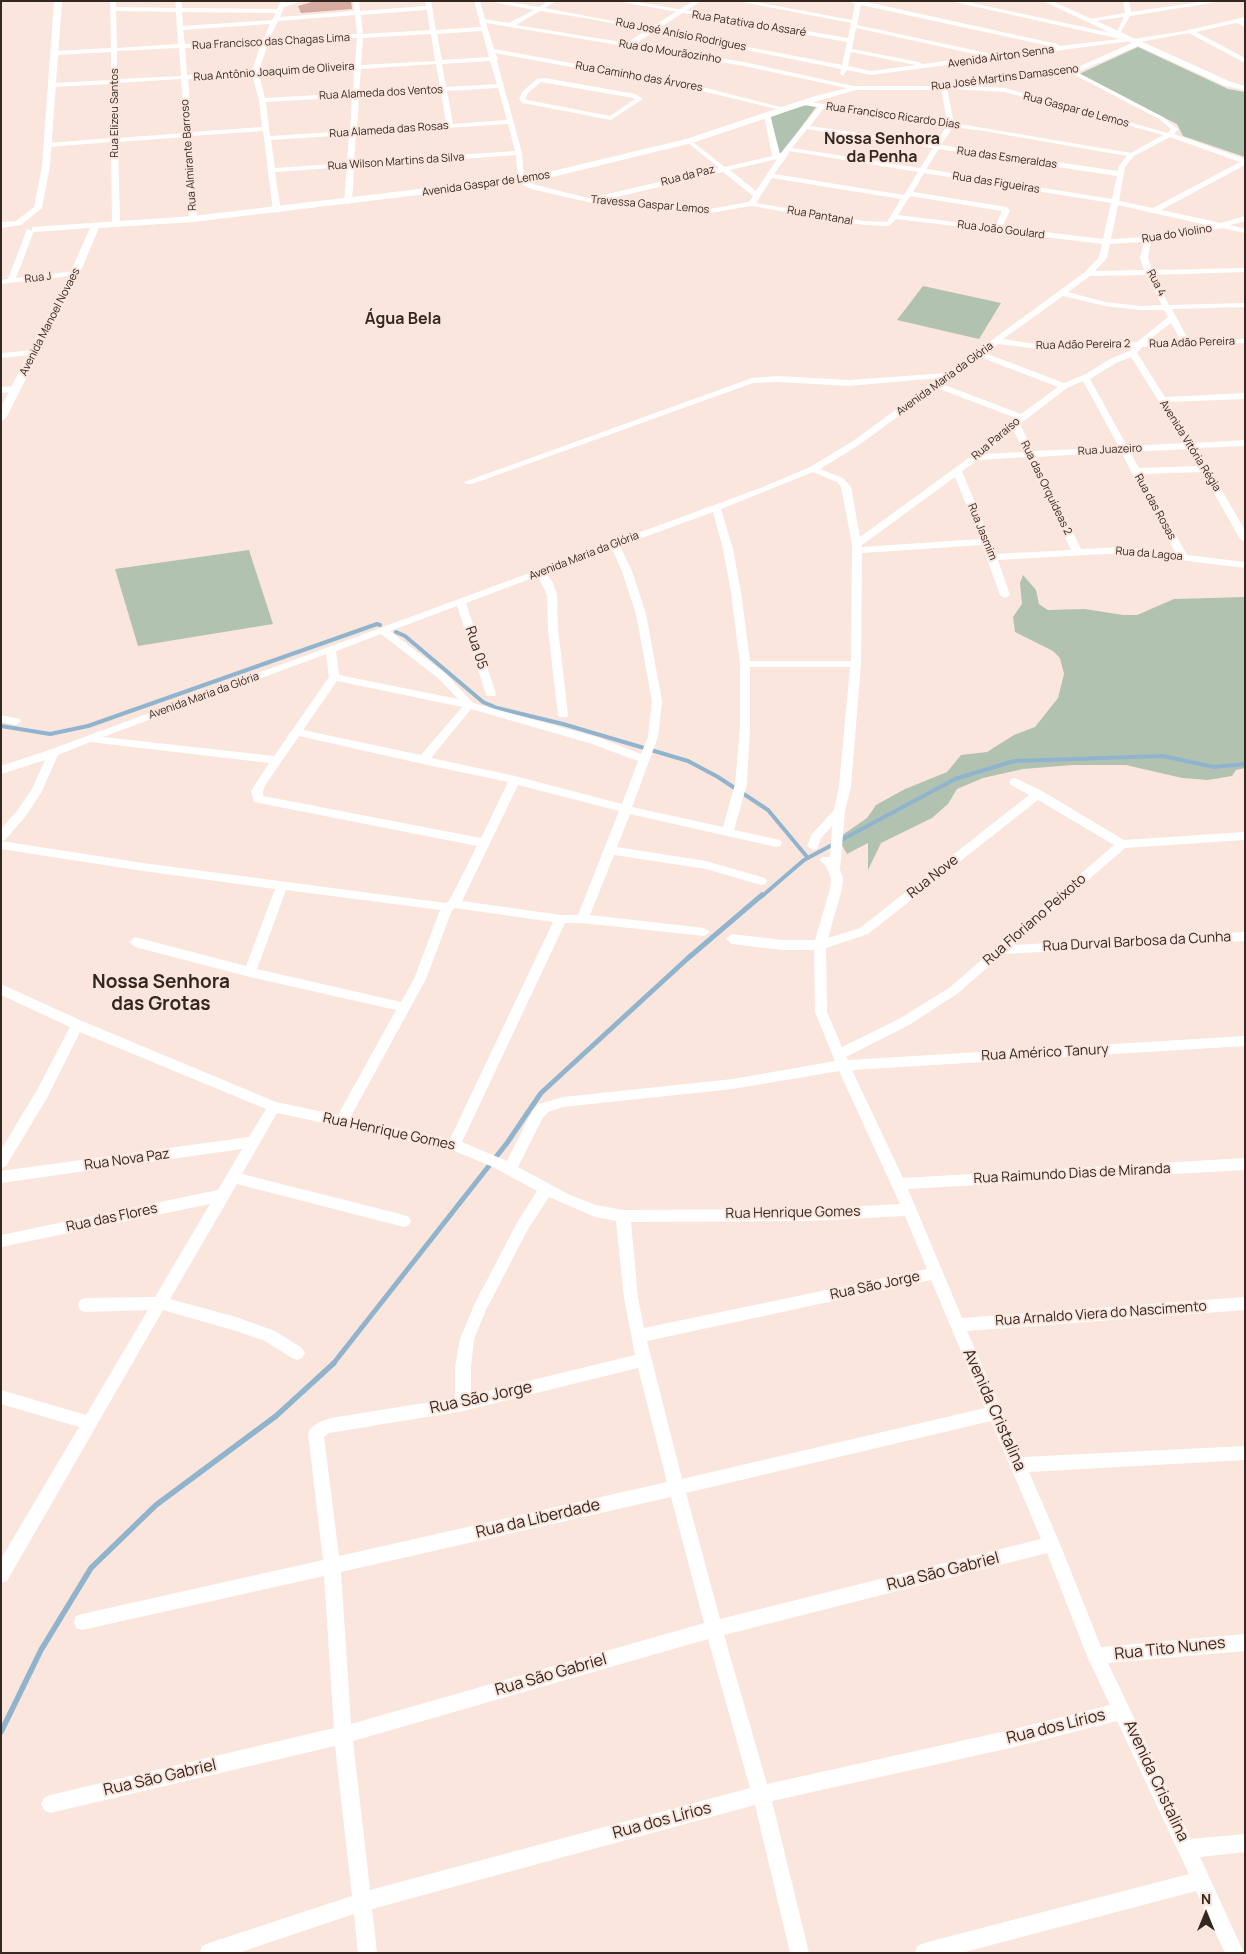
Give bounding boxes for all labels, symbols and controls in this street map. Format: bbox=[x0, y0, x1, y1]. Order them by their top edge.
street label: Rua Patativa do Assaré bbox=[691, 8, 807, 40]
street label: Rua José Anísio Rodrigues bbox=[615, 16, 747, 54]
street label: Rua Francisco das Chagas Lima bbox=[192, 31, 350, 53]
street label: Rua do Mourãozinho bbox=[618, 37, 722, 67]
street label: Avenida Airton Senna bbox=[947, 43, 1055, 71]
street label: Rua Caminho das Árvores bbox=[574, 59, 704, 95]
street label: Rua Antônio Joaquim de Oliveira bbox=[193, 60, 355, 84]
street label: Rua José Martins Damasceno bbox=[931, 62, 1079, 94]
street label: Rua Elizeu Santos bbox=[108, 68, 122, 158]
street label: Rua Alameda dos Ventos bbox=[319, 83, 443, 103]
street label: Rua Gaspar de Lemos bbox=[1022, 90, 1130, 130]
street label: Rua Almirante Barroso bbox=[179, 99, 199, 211]
street label: Rua Francisco Ricardo Dias bbox=[825, 100, 961, 132]
street label: Rua Alameda das Rosas bbox=[329, 119, 449, 141]
district label: Nossa Senhora da Penha bbox=[824, 130, 940, 168]
street label: Rua das Esmeraldas bbox=[956, 144, 1058, 172]
street label: Rua Wilson Martins da Silva bbox=[327, 151, 465, 173]
street label: Rua da Paz bbox=[660, 163, 716, 189]
street label: Avenida Gaspar de Lemos bbox=[421, 168, 551, 200]
street label: Rua das Figueiras bbox=[951, 170, 1041, 196]
street label: Travessa Gaspar Lemos bbox=[590, 193, 710, 217]
street label: Rua Pantanal bbox=[786, 204, 854, 228]
street label: Rua João Goulard bbox=[956, 218, 1046, 242]
street label: Rua do Violino bbox=[1141, 222, 1213, 246]
street label: Avenida Manoel Novaes bbox=[17, 266, 83, 378]
street label: Rua 4 bbox=[1144, 267, 1168, 299]
street label: Rua J bbox=[24, 270, 52, 286]
district label: Água Bela bbox=[365, 310, 441, 330]
street label: Rua Adão Pereira bbox=[1149, 335, 1235, 351]
street label: Rua Adão Pereira 2 bbox=[1036, 338, 1130, 352]
street label: Avenida Maria da Glória bbox=[894, 339, 996, 419]
street label: Avenida Vitória Régia bbox=[1157, 398, 1223, 494]
street label: Rua Paraíso bbox=[969, 415, 1023, 463]
street label: Rua das Orquídeas 2 bbox=[1017, 439, 1075, 537]
street label: Rua Juazeiro bbox=[1078, 442, 1142, 458]
street label: Rua das Rosas bbox=[1131, 472, 1179, 542]
street label: Rua Jasmim bbox=[965, 502, 999, 562]
street label: Avenida Maria da Glória bbox=[527, 529, 641, 583]
street label: Rua da Lagoa bbox=[1115, 544, 1183, 564]
street label: Rua 05 bbox=[461, 624, 491, 672]
street label: Avenida Maria da Glória bbox=[147, 670, 261, 722]
street label: Rua Nove bbox=[904, 852, 962, 902]
street label: Rua Floriano Peixoto bbox=[980, 871, 1090, 969]
street label: Rua Durval Barbosa da Cunha bbox=[1042, 929, 1232, 955]
district label: Nossa Senhora das Grotas bbox=[92, 972, 230, 1016]
street label: Rua Américo Tanury bbox=[981, 1041, 1109, 1065]
street label: Rua Henrique Gomes bbox=[321, 1110, 457, 1154]
street label: Rua Nova Paz bbox=[83, 1146, 171, 1174]
street label: Rua Raimundo Dias de Miranda bbox=[973, 1160, 1171, 1188]
street label: Rua das Flores bbox=[65, 1200, 159, 1236]
street label: Rua Henrique Gomes bbox=[725, 1203, 861, 1223]
street label: Rua São Jorge bbox=[829, 1268, 921, 1304]
street label: Rua Arnaldo Viera do Nascimento bbox=[995, 1298, 1207, 1330]
street label: Avenida Cristalina bbox=[958, 1346, 1030, 1474]
street label: Rua São Jorge bbox=[428, 1378, 534, 1418]
street label: Rua da Liberdade bbox=[474, 1495, 602, 1543]
street label: Rua São Gabriel bbox=[885, 1549, 1001, 1595]
street label: Rua Tito Nunes bbox=[1114, 1634, 1226, 1664]
street label: Rua São Gabriel bbox=[493, 1650, 609, 1700]
street label: Rua dos Lírios bbox=[1005, 1705, 1107, 1749]
street label: Avenida Cristalina bbox=[1119, 1717, 1193, 1845]
street label: Rua São Gabriel bbox=[102, 1756, 218, 1800]
street label: Rua dos Lírios bbox=[611, 1799, 713, 1843]
north arrow bbox=[1181, 1889, 1231, 1939]
text: N bbox=[1201, 1889, 1211, 1908]

